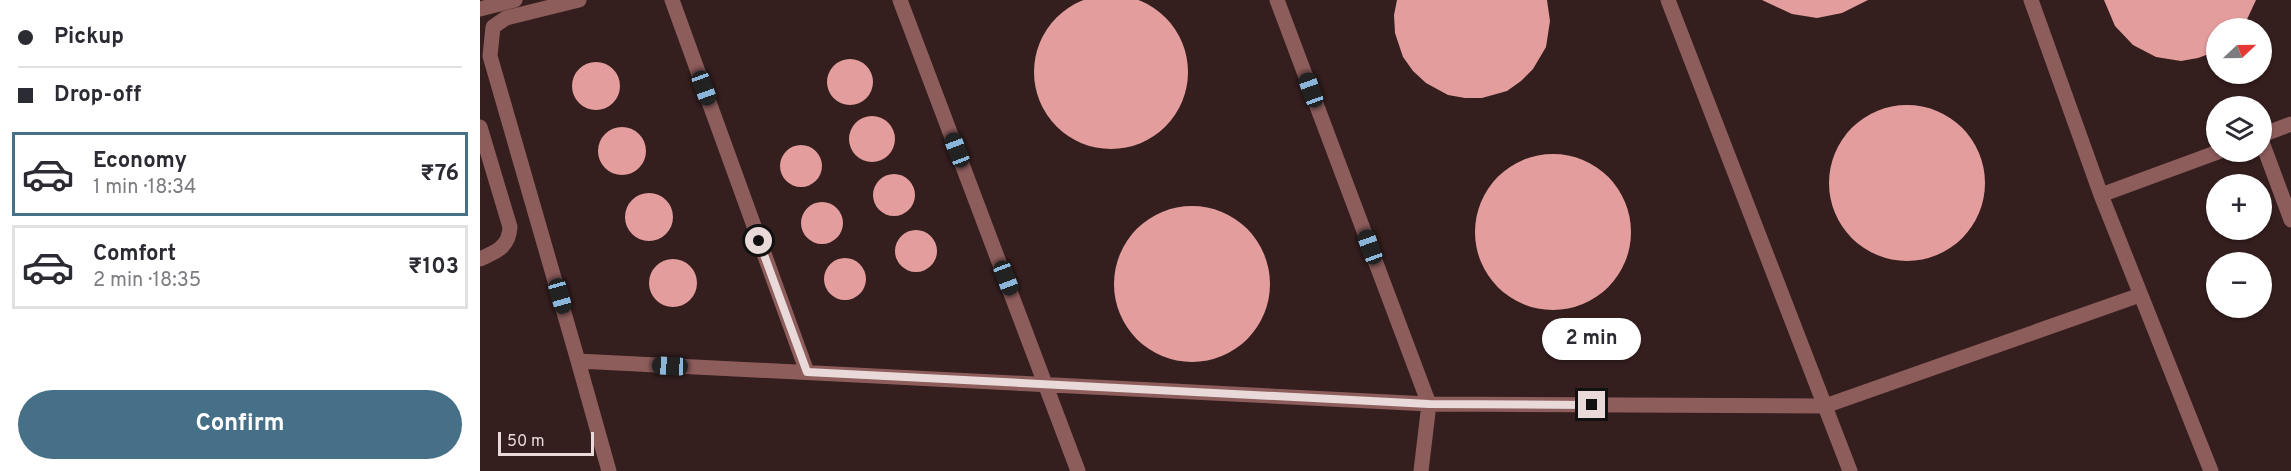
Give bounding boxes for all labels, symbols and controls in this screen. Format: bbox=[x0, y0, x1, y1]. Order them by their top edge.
north arrow bbox=[2206, 18, 2272, 84]
map controls bbox=[2206, 18, 2272, 318]
text: Pickup bbox=[54, 24, 124, 51]
car bbox=[689, 68, 719, 108]
car bbox=[1296, 70, 1326, 110]
text: Drop-off bbox=[54, 82, 141, 109]
button: layers bbox=[2206, 96, 2272, 162]
car bbox=[942, 130, 972, 170]
icon: car bbox=[21, 147, 75, 201]
text: Economy bbox=[93, 148, 187, 175]
text: ₹76 bbox=[420, 161, 459, 188]
button: + bbox=[2206, 174, 2272, 240]
text: 1 min · 18:34 bbox=[93, 175, 196, 201]
route start bbox=[745, 227, 772, 254]
car bbox=[1355, 227, 1385, 267]
icon: car bbox=[21, 240, 75, 294]
text: Comfort bbox=[93, 241, 176, 268]
button: − bbox=[2206, 252, 2272, 318]
text: ₹103 bbox=[408, 254, 459, 281]
car bbox=[991, 258, 1021, 298]
text: 2 min · 18:35 bbox=[93, 268, 201, 294]
car bbox=[546, 276, 574, 316]
callout: 2 min bbox=[1542, 318, 1642, 360]
text: 2 min bbox=[1565, 326, 1618, 352]
car bbox=[652, 356, 688, 376]
button: Confirm bbox=[18, 390, 462, 459]
route end bbox=[1578, 391, 1605, 418]
scale bar bbox=[498, 429, 594, 456]
text: 50 m bbox=[507, 432, 545, 452]

